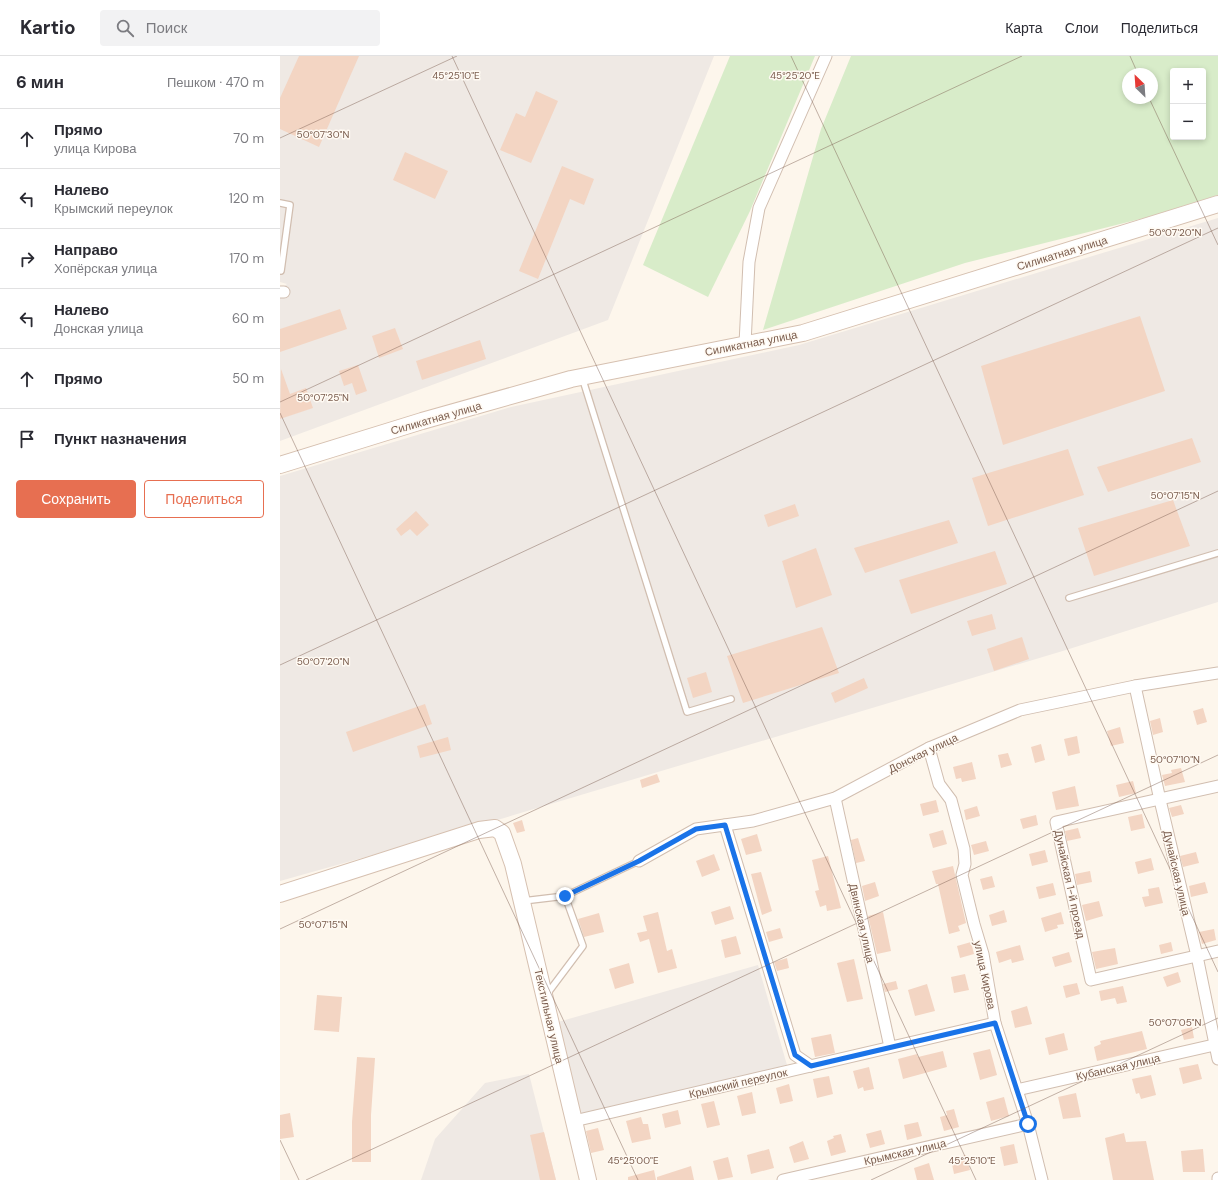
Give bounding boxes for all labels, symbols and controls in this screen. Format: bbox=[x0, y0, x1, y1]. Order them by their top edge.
search box bbox=[100, 10, 380, 46]
text: Kartio bbox=[20, 15, 76, 40]
icon: search bbox=[114, 17, 136, 39]
text: Поиск bbox=[146, 18, 187, 38]
text: Карта bbox=[1005, 19, 1043, 37]
text: Слои bbox=[1065, 19, 1099, 37]
text: Поделиться bbox=[1121, 19, 1198, 37]
north arrow bbox=[1122, 68, 1158, 104]
map controls bbox=[1170, 68, 1206, 140]
button: + bbox=[1170, 68, 1206, 104]
text: 45°25'10"E bbox=[432, 69, 480, 82]
text: 45°25'20"E bbox=[770, 69, 820, 82]
text: 6 мин bbox=[16, 71, 64, 93]
text: Пешком · 470 m bbox=[167, 74, 264, 91]
button: − bbox=[1170, 104, 1206, 140]
text: Прямо bbox=[54, 120, 103, 140]
icon: ahead bbox=[16, 128, 38, 150]
text: 50°07'30"N bbox=[297, 128, 350, 141]
text: 70 m bbox=[233, 130, 264, 147]
text: улица Кирова bbox=[54, 140, 136, 157]
text: Налево bbox=[54, 180, 109, 200]
icon: left bbox=[16, 188, 38, 210]
text: 120 m bbox=[229, 190, 264, 207]
text: Крымский переулок bbox=[54, 200, 173, 217]
text: 50°07'20"N bbox=[1149, 226, 1201, 239]
street label: Силикатная улица bbox=[1015, 232, 1110, 273]
text: Направо bbox=[54, 240, 118, 260]
icon: right bbox=[16, 248, 38, 270]
text: 170 m bbox=[229, 250, 264, 267]
text: Хопёрская улица bbox=[54, 260, 157, 277]
text: Налево bbox=[54, 300, 109, 320]
icon: left bbox=[16, 308, 38, 330]
text: 60 m bbox=[232, 310, 264, 327]
text: Донская улица bbox=[54, 320, 143, 337]
street label: Силикатная улица bbox=[704, 327, 799, 359]
icon: ahead bbox=[16, 368, 38, 390]
text: Прямо bbox=[54, 369, 103, 389]
text: 50 m bbox=[232, 370, 264, 387]
text: 50°07'25"N bbox=[297, 391, 349, 404]
street label: Силикатная улица bbox=[389, 398, 484, 438]
icon: arrive bbox=[16, 428, 38, 450]
text: Пункт назначения bbox=[54, 429, 187, 449]
button: Сохранить bbox=[16, 480, 136, 518]
button: Поделиться bbox=[144, 480, 264, 518]
text: 50°07'15"N bbox=[1150, 489, 1200, 502]
text: 50°07'20"N bbox=[297, 655, 349, 668]
street label: Донская улица bbox=[886, 730, 961, 776]
text: 50°07'10"N bbox=[1150, 753, 1200, 766]
street label: Дунайская 1-й проезд bbox=[1052, 828, 1088, 940]
street label: Дунайская улица bbox=[1160, 829, 1194, 918]
street label: Двинская улица bbox=[846, 882, 878, 965]
route end bbox=[556, 887, 574, 905]
text: 50°07'15"N bbox=[298, 918, 348, 931]
street label: улица Кирова bbox=[971, 939, 999, 1011]
street label: Текстильная улица bbox=[531, 967, 567, 1066]
text: 50°07'05"N bbox=[1149, 1016, 1202, 1029]
street label: Кубанская улица bbox=[1074, 1050, 1162, 1084]
street label: Крымский переулок bbox=[687, 1065, 789, 1101]
route start bbox=[1019, 1115, 1037, 1133]
street label: Крымская улица bbox=[863, 1136, 948, 1168]
text: 45°25'00"E bbox=[607, 1154, 659, 1167]
text: 45°25'10"E bbox=[948, 1154, 996, 1167]

